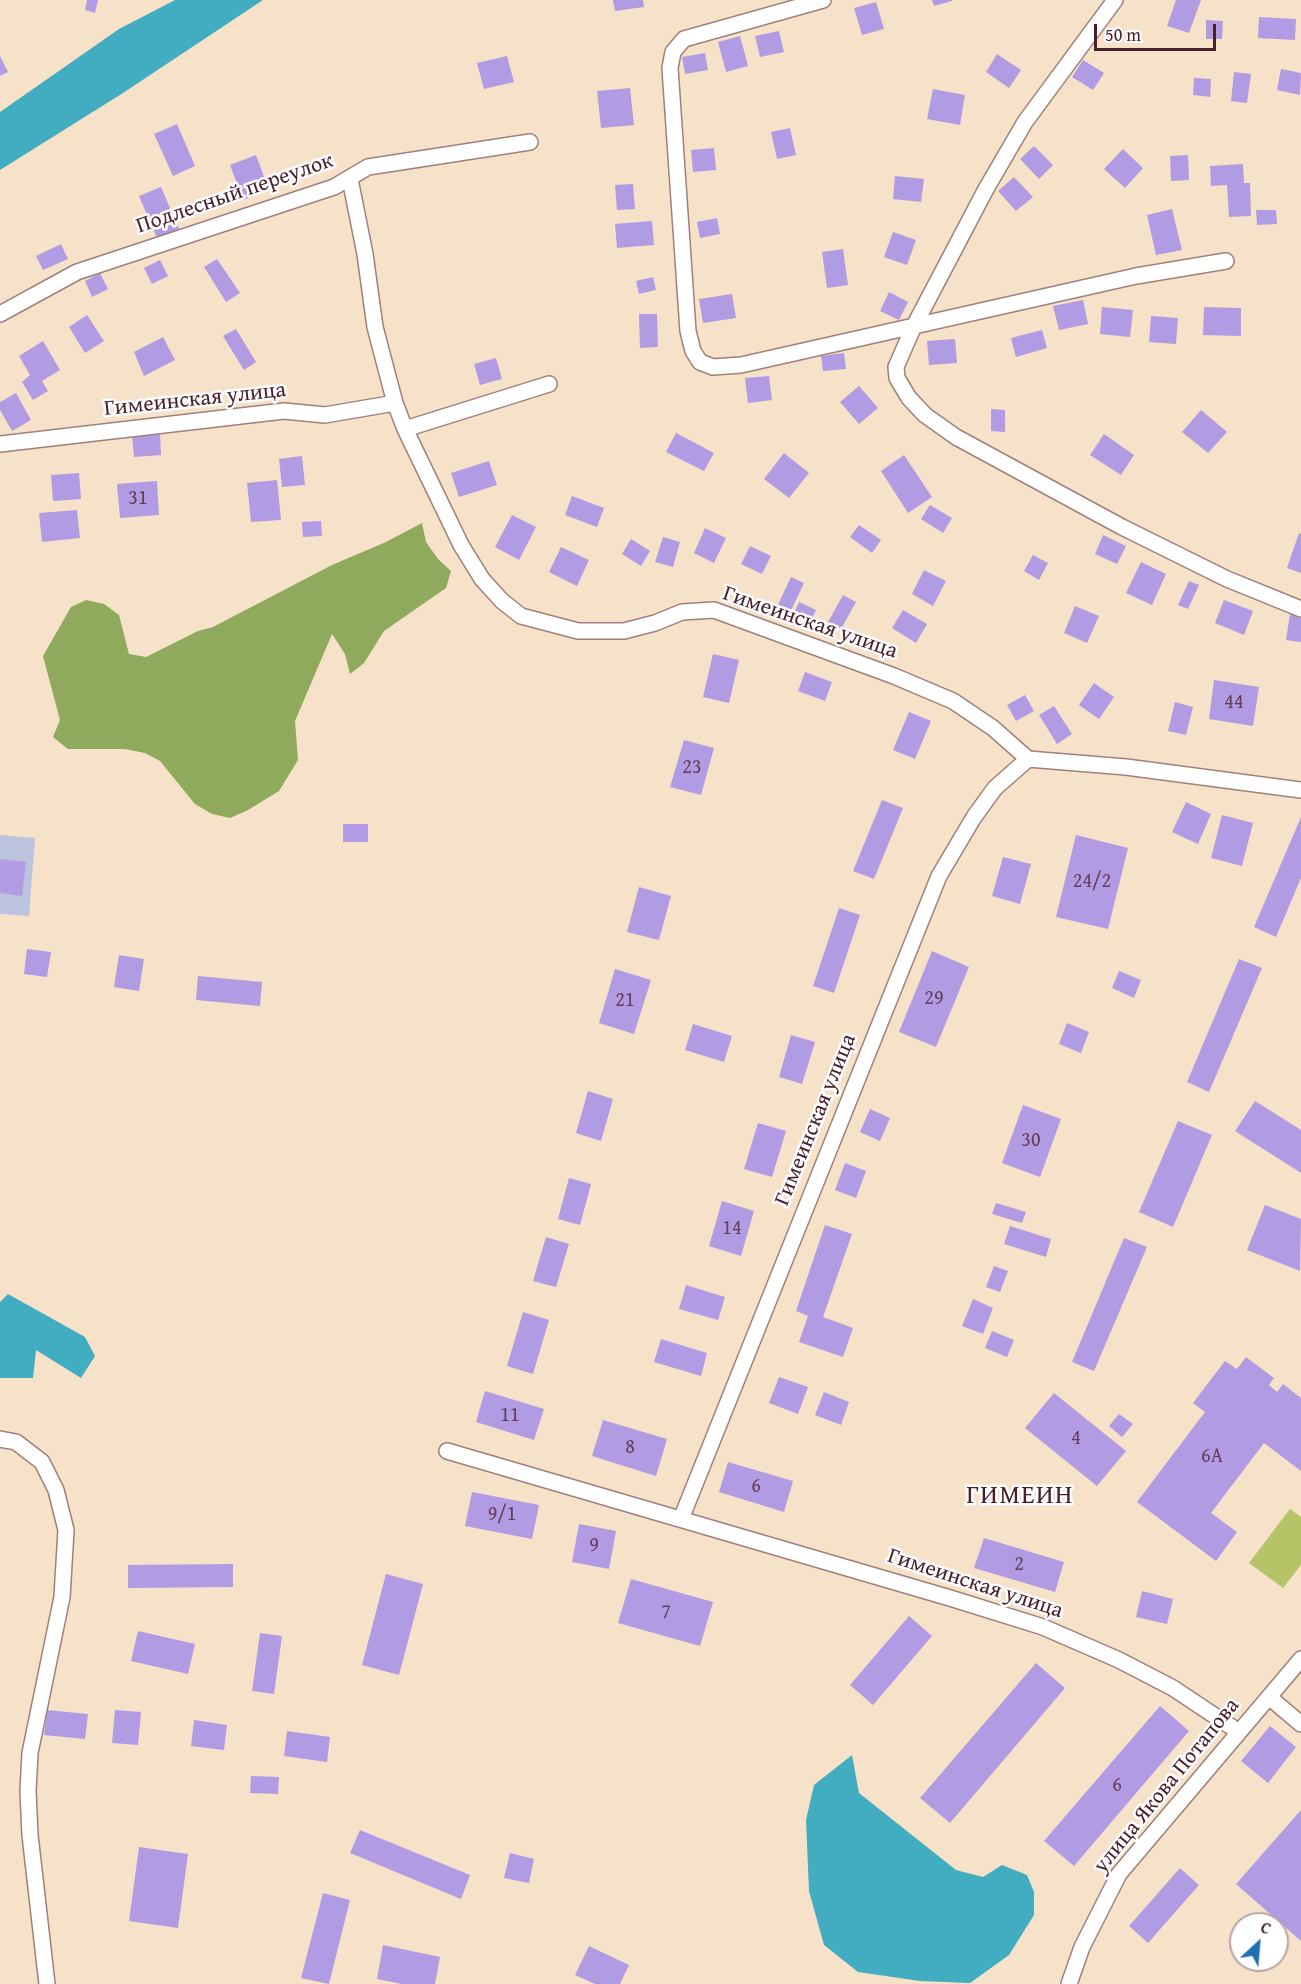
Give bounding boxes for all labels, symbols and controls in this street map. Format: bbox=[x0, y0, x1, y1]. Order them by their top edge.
scale bar bbox=[1097, 12, 1218, 50]
text: 50 m bbox=[1105, 21, 1141, 48]
street label: Подлесный переулок bbox=[133, 148, 337, 240]
street label: Гимеинская улица bbox=[103, 377, 287, 423]
house number: 31 bbox=[128, 487, 148, 511]
street label: Гимеинская улица bbox=[719, 581, 901, 665]
house number: 44 bbox=[1224, 691, 1244, 715]
house number: 23 bbox=[682, 756, 702, 780]
house number: 24/2 bbox=[1073, 870, 1111, 894]
house number: 29 bbox=[924, 987, 944, 1011]
house number: 21 bbox=[615, 989, 635, 1013]
street label: Гимеинская улица bbox=[770, 1030, 862, 1210]
house number: 30 bbox=[1021, 1129, 1041, 1153]
house number: 14 bbox=[722, 1217, 742, 1241]
house number: 11 bbox=[500, 1404, 520, 1428]
house number: 4 bbox=[1071, 1427, 1081, 1451]
house number: 8 bbox=[625, 1436, 635, 1460]
house number: 6А bbox=[1201, 1445, 1223, 1469]
house number: 6 bbox=[751, 1475, 761, 1499]
district label: ГИМЕИН bbox=[966, 1480, 1074, 1512]
house number: 9/1 bbox=[488, 1503, 516, 1527]
house number: 9 bbox=[589, 1534, 599, 1558]
street label: Гимеинская улица bbox=[884, 1543, 1066, 1625]
house number: 2 bbox=[1014, 1553, 1024, 1577]
house number: 7 bbox=[661, 1601, 671, 1625]
street label: улица Якова Потапова bbox=[1088, 1693, 1246, 1879]
house number: 6 bbox=[1112, 1774, 1122, 1798]
north arrow bbox=[1229, 1912, 1289, 1972]
text: С bbox=[1257, 1915, 1275, 1940]

